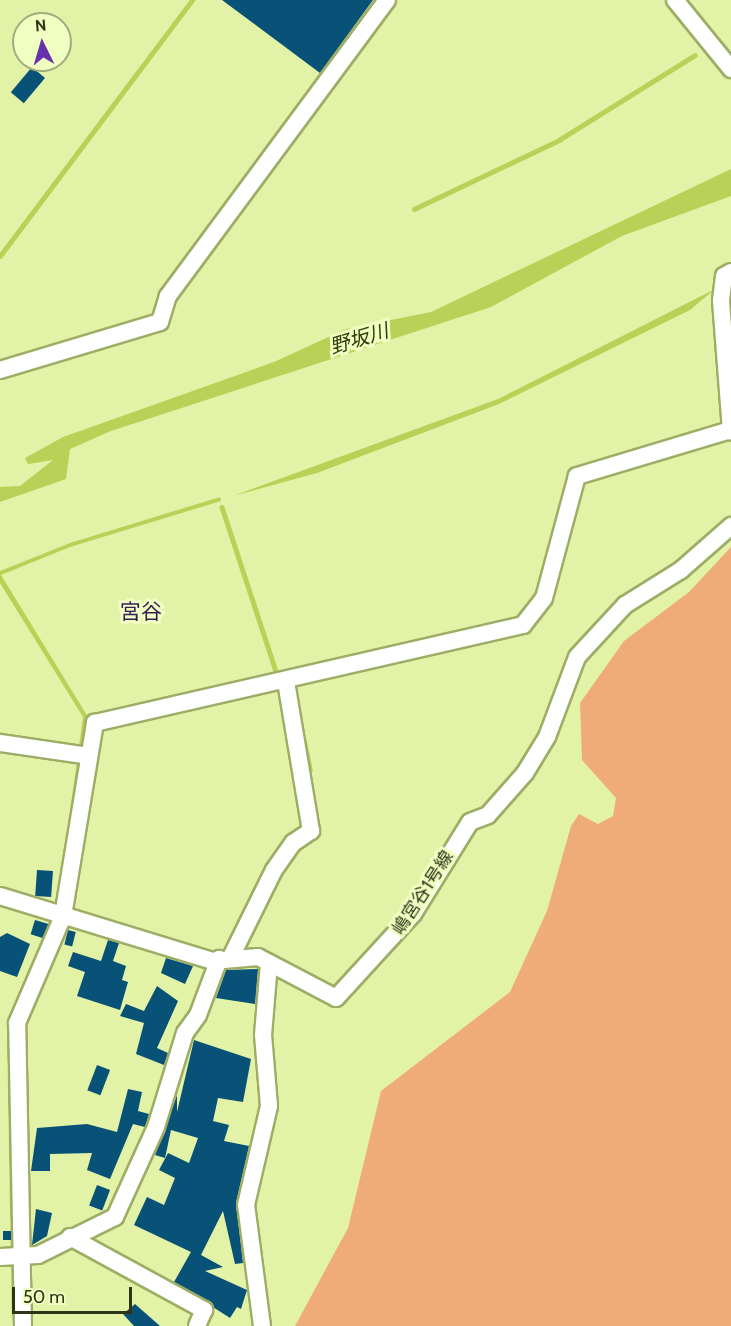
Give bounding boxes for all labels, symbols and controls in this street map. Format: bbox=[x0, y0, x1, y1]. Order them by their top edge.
north arrow bbox=[12, 12, 72, 72]
text: N bbox=[34, 16, 47, 36]
water label: 野坂川 bbox=[327, 319, 391, 359]
district label: 宮谷 bbox=[120, 599, 162, 625]
street label: 嶋宮谷1号線 bbox=[388, 847, 458, 939]
scale bar bbox=[15, 1275, 135, 1313]
text: 50 m bbox=[23, 1286, 65, 1308]

